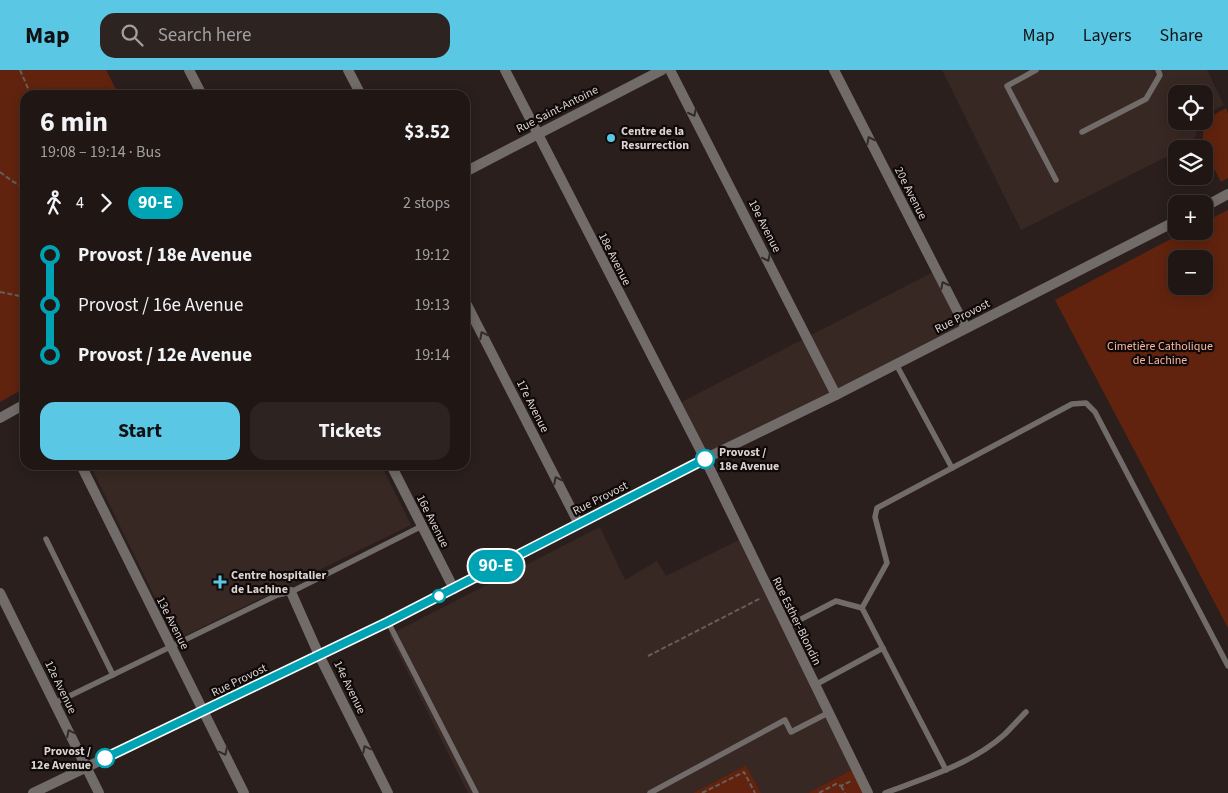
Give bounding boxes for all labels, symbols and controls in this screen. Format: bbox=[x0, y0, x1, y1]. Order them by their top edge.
search box bbox=[100, 13, 450, 58]
text: Map bbox=[25, 18, 70, 53]
icon: search bbox=[118, 21, 146, 49]
text: Search here bbox=[158, 22, 251, 49]
text: Map bbox=[1023, 23, 1055, 48]
text: Layers bbox=[1083, 23, 1132, 48]
text: Share bbox=[1160, 23, 1203, 48]
street label: Rue Saint-Antoine bbox=[513, 81, 601, 137]
map controls bbox=[1168, 85, 1213, 295]
button: locate bbox=[1168, 85, 1213, 130]
text: 6 min bbox=[40, 102, 108, 142]
one-way arrow bbox=[687, 108, 697, 117]
text: $3.52 bbox=[404, 119, 450, 146]
place label: Centre de la Resurrection bbox=[621, 123, 689, 154]
marker: Centre de la Resurrection bbox=[605, 132, 617, 144]
one-way arrow bbox=[866, 136, 876, 145]
button: layers bbox=[1168, 140, 1213, 185]
text: 19:08 – 19:14 · Bus bbox=[40, 141, 161, 163]
street label: 20e Avenue bbox=[890, 164, 931, 223]
icon: walk bbox=[40, 189, 68, 217]
icon: forward bbox=[92, 189, 120, 217]
text: 90-E bbox=[138, 190, 173, 215]
text: 4 bbox=[76, 192, 84, 214]
text: 2 stops bbox=[403, 192, 450, 214]
button: + bbox=[1168, 195, 1213, 240]
street label: 19e Avenue bbox=[744, 197, 785, 256]
street label: 18e Avenue bbox=[594, 230, 635, 289]
text: Provost / 18e Avenue bbox=[78, 242, 252, 269]
text: 19:12 bbox=[414, 244, 450, 266]
button: − bbox=[1168, 250, 1213, 295]
one-way arrow bbox=[761, 253, 771, 262]
one-way arrow bbox=[940, 281, 950, 290]
text: Provost / 16e Avenue bbox=[78, 292, 243, 319]
text: 19:13 bbox=[414, 294, 450, 316]
street label: Rue Provost bbox=[932, 295, 993, 338]
one-way arrow bbox=[479, 332, 489, 341]
park label: Cimetière Catholique de Lachine bbox=[1107, 338, 1213, 369]
text: Provost / 12e Avenue bbox=[78, 342, 252, 369]
text: 19:14 bbox=[414, 344, 450, 366]
street label: 17e Avenue bbox=[512, 377, 553, 436]
button: Start bbox=[40, 402, 240, 460]
button: Tickets bbox=[250, 402, 450, 460]
place label: Provost / 18e Avenue bbox=[719, 444, 779, 475]
marker: Provost / 18e Avenue bbox=[695, 449, 715, 469]
one-way arrow bbox=[553, 476, 563, 485]
street label: Rue Provost bbox=[570, 477, 631, 520]
street label: 16e Avenue bbox=[412, 492, 453, 551]
line badge: 90-E bbox=[461, 550, 531, 582]
text: 90-E bbox=[479, 553, 513, 578]
place label: Centre hospitalier de Lachine bbox=[231, 567, 327, 598]
street label: Rue Esther-Blondin bbox=[768, 574, 825, 668]
marker: Centre hospitalier de Lachine bbox=[213, 575, 227, 589]
unlabelled marker bbox=[432, 589, 446, 603]
street label: 13e Avenue bbox=[152, 594, 193, 653]
street label: 12e Avenue bbox=[40, 658, 81, 717]
street label: 14e Avenue bbox=[329, 658, 370, 717]
street label: Rue Provost bbox=[209, 660, 270, 701]
one-way arrow bbox=[66, 730, 76, 739]
place label: Provost / 12e Avenue bbox=[31, 743, 91, 774]
one-way arrow bbox=[362, 745, 372, 754]
one-way arrow bbox=[217, 747, 228, 756]
marker: Provost / 12e Avenue bbox=[95, 748, 115, 768]

